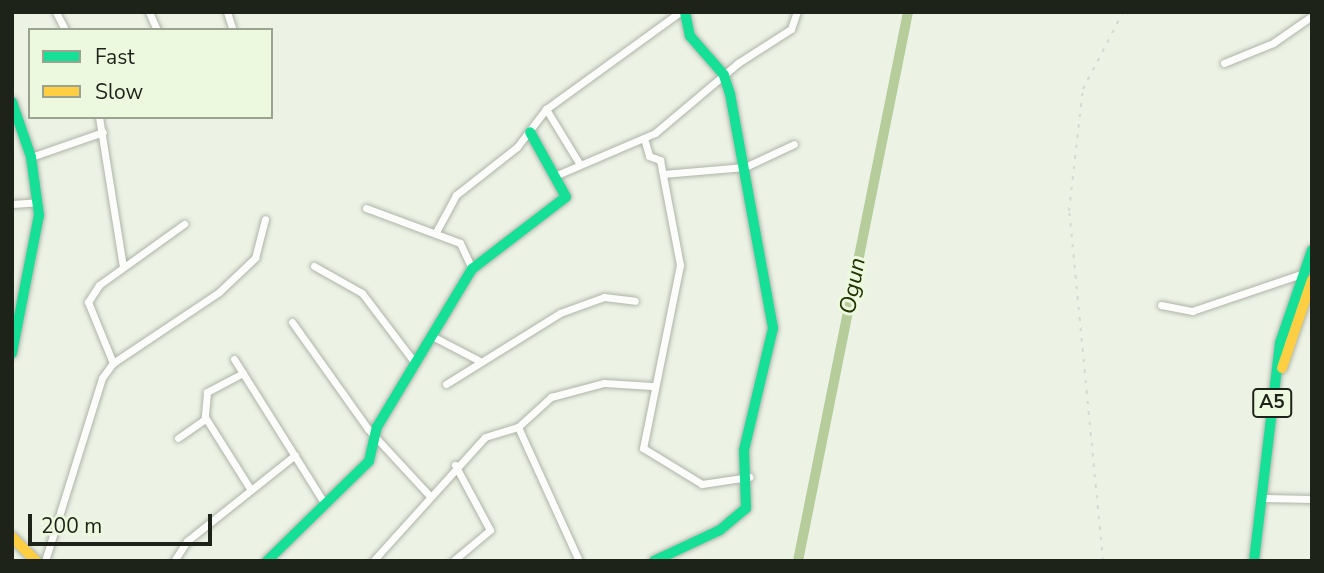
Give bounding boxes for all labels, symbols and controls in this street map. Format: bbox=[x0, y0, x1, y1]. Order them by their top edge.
legend bbox=[28, 28, 273, 119]
text: Fast bbox=[95, 43, 135, 71]
text: Slow bbox=[95, 78, 143, 106]
water label: Ogun bbox=[834, 255, 872, 317]
road number: A5 bbox=[1251, 388, 1293, 418]
scale bar bbox=[32, 500, 215, 544]
text: 200 m bbox=[41, 512, 102, 540]

